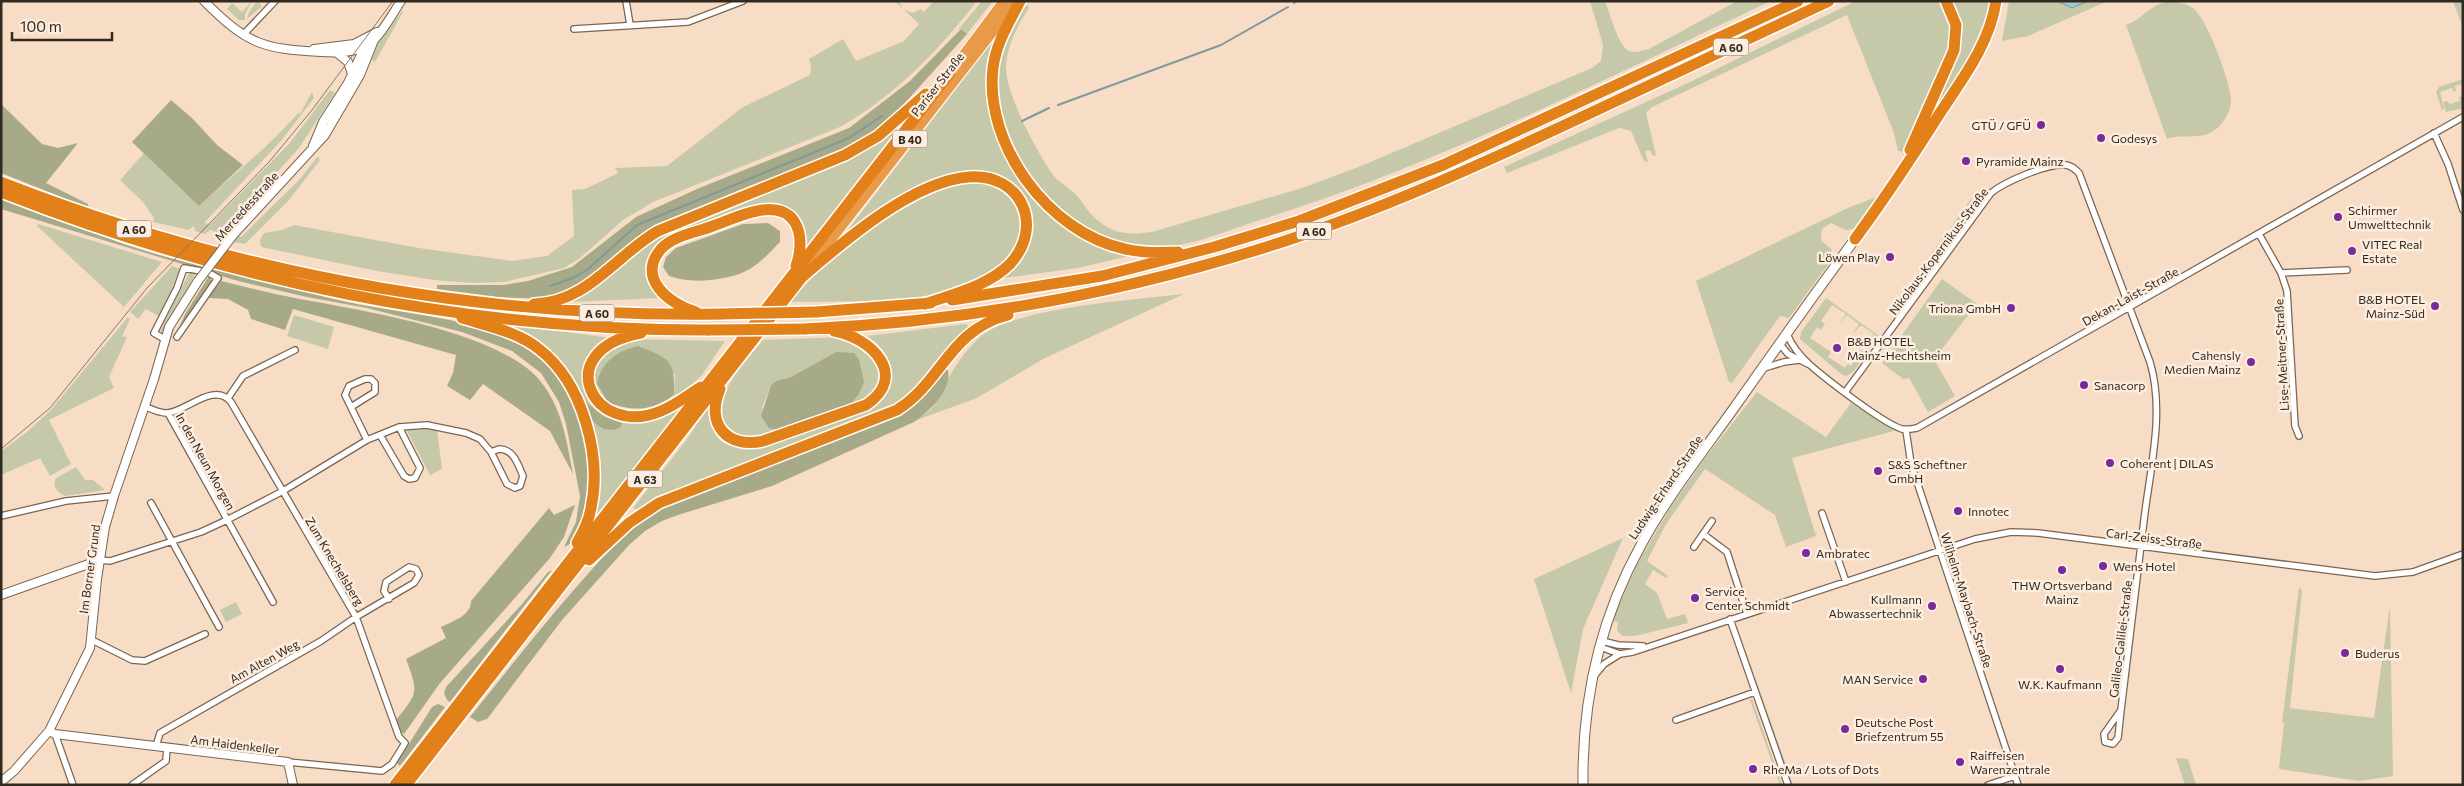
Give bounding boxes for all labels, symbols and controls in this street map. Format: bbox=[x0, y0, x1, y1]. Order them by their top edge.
scale bar bbox=[12, 10, 112, 42]
text: 100 m bbox=[20, 17, 62, 35]
road number: A 60 bbox=[1714, 38, 1748, 56]
street label: Pariser Straße bbox=[908, 49, 966, 119]
place label: GTÜ / GFÜ bbox=[1972, 118, 2031, 132]
marker: GTÜ / GFÜ bbox=[2035, 119, 2047, 131]
road number: B 40 bbox=[892, 130, 928, 148]
place label: Godesys bbox=[2111, 131, 2157, 145]
marker: Godesys bbox=[2095, 132, 2107, 144]
place label: Pyramide Mainz bbox=[1976, 154, 2063, 168]
marker: Pyramide Mainz bbox=[1960, 155, 1972, 167]
street label: Mercedesstraße bbox=[211, 169, 281, 243]
street label: Nikolaus-Kopernikus-Straße bbox=[1886, 185, 1990, 317]
place label: Schirmer Umwelttechnik bbox=[2348, 203, 2432, 231]
marker: Schirmer Umwelttechnik bbox=[2332, 211, 2344, 223]
road number: A 60 bbox=[116, 220, 152, 238]
road number: A 60 bbox=[1296, 222, 1332, 240]
place label: VITEC Real Estate bbox=[2362, 237, 2422, 265]
marker: VITEC Real Estate bbox=[2346, 245, 2358, 257]
place label: Löwen Play bbox=[1818, 250, 1880, 264]
marker: Löwen Play bbox=[1884, 251, 1896, 263]
street label: Dekan-Laist-Straße bbox=[2079, 264, 2181, 328]
place label: B&B HOTEL Mainz-Süd bbox=[2358, 292, 2425, 320]
street label: Lise-Meitner-Straße bbox=[2271, 299, 2291, 411]
marker: B&B HOTEL Mainz-Süd bbox=[2429, 300, 2441, 312]
place label: Triona GmbH bbox=[1928, 301, 2001, 315]
marker: Triona GmbH bbox=[2005, 302, 2017, 314]
road number: A 60 bbox=[580, 304, 614, 322]
place label: B&B HOTEL Mainz-Hechtsheim bbox=[1847, 334, 1951, 362]
marker: B&B HOTEL Mainz-Hechtsheim bbox=[1831, 342, 1843, 354]
place label: Cahensly Medien Mainz bbox=[2164, 348, 2241, 376]
marker: Cahensly Medien Mainz bbox=[2245, 356, 2257, 368]
place label: Sanacorp bbox=[2094, 378, 2145, 392]
marker: Sanacorp bbox=[2078, 379, 2090, 391]
street label: In den Neun Morgen bbox=[173, 410, 239, 512]
street label: Ludwig-Erhard-Straße bbox=[1625, 432, 1705, 542]
place label: Coherent | DILAS bbox=[2120, 456, 2213, 470]
place label: S&S Scheftner GmbH bbox=[1888, 457, 1967, 485]
marker: Coherent | DILAS bbox=[2104, 457, 2116, 469]
marker: S&S Scheftner GmbH bbox=[1872, 465, 1884, 477]
road number: A 63 bbox=[628, 470, 662, 488]
place label: Innotec bbox=[1968, 504, 2009, 518]
marker: Innotec bbox=[1952, 505, 1964, 517]
street label: Zum Knechelsberg bbox=[303, 514, 367, 608]
street label: Im Borner Grund bbox=[76, 523, 102, 615]
street label: Carl-Zeiss-Straße bbox=[2105, 525, 2203, 551]
street label: Wilhelm-Maybach-Straße bbox=[1938, 531, 1996, 669]
place label: Ambratec bbox=[1816, 546, 1870, 560]
marker: Ambratec bbox=[1800, 547, 1812, 559]
place label: Wens Hotel bbox=[2113, 559, 2176, 573]
marker: Wens Hotel bbox=[2097, 560, 2109, 572]
marker: THW Ortsverband Mainz bbox=[2056, 564, 2068, 576]
place label: THW Ortsverband Mainz bbox=[2012, 578, 2112, 606]
street label: Galileo-Galilei-Straße bbox=[2106, 580, 2134, 698]
place label: Service Center Schmidt bbox=[1705, 584, 1790, 612]
marker: Service Center Schmidt bbox=[1689, 592, 1701, 604]
place label: Kullmann Abwassertechnik bbox=[1829, 592, 1922, 620]
marker: Kullmann Abwassertechnik bbox=[1926, 600, 1938, 612]
street label: Am Alten Weg bbox=[227, 636, 301, 686]
place label: Buderus bbox=[2355, 646, 2400, 660]
marker: Buderus bbox=[2339, 647, 2351, 659]
marker: W.K. Kaufmann bbox=[2054, 663, 2066, 675]
place label: MAN Service bbox=[1842, 672, 1913, 686]
marker: MAN Service bbox=[1917, 673, 1929, 685]
place label: W.K. Kaufmann bbox=[2018, 677, 2102, 691]
place label: Deutsche Post Briefzentrum 55 bbox=[1855, 715, 1944, 743]
marker: Deutsche Post Briefzentrum 55 bbox=[1839, 723, 1851, 735]
street label: Am Haidenkeller bbox=[190, 732, 280, 756]
place label: Raiffeisen Warenzentrale bbox=[1970, 748, 2050, 776]
marker: Raiffeisen Warenzentrale bbox=[1954, 756, 1966, 768]
place label: RheMa / Lots of Dots bbox=[1763, 762, 1879, 776]
marker: RheMa / Lots of Dots bbox=[1747, 763, 1759, 775]

